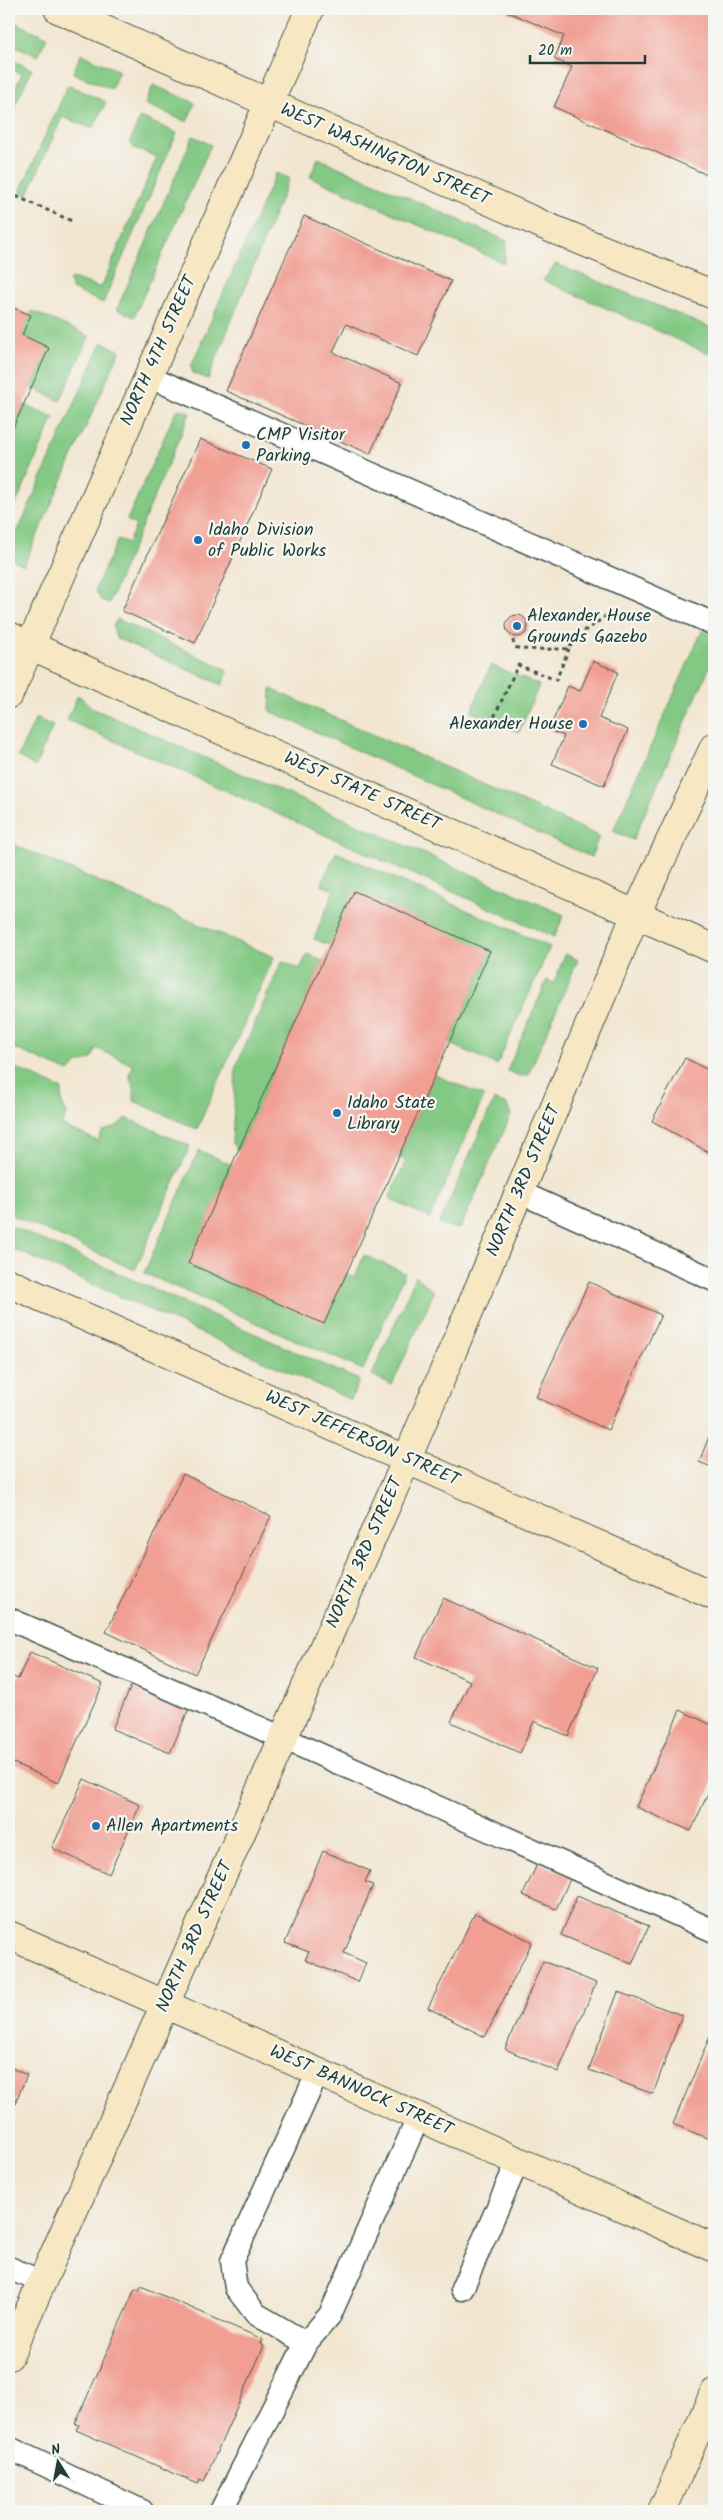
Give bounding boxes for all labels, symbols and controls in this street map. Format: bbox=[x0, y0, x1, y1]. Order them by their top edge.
scale bar bbox=[530, 32, 646, 64]
text: 20 m bbox=[538, 39, 572, 63]
street label: WEST WASHINGTON STREET bbox=[275, 96, 496, 215]
street label: NORTH 4TH STREET bbox=[113, 270, 206, 431]
place label: CMP Visitor Parking bbox=[256, 421, 346, 471]
marker: CMP Visitor Parking bbox=[240, 439, 252, 451]
place label: Idaho Division of Public Works bbox=[208, 516, 327, 566]
marker: Idaho Division of Public Works bbox=[192, 534, 204, 546]
place label: Alexander House Grounds Gazebo bbox=[527, 602, 651, 652]
marker: Alexander House Grounds Gazebo bbox=[511, 620, 523, 632]
place label: Alexander House bbox=[449, 710, 573, 739]
marker: Alexander House bbox=[577, 718, 589, 730]
street label: WEST STATE STREET bbox=[279, 744, 446, 840]
place label: Idaho State Library bbox=[347, 1089, 435, 1139]
street label: NORTH 3RD STREET bbox=[479, 1099, 570, 1262]
marker: Idaho State Library bbox=[331, 1107, 343, 1119]
street label: WEST JEFFERSON STREET bbox=[260, 1383, 465, 1496]
street label: NORTH 3RD STREET bbox=[319, 1472, 412, 1633]
place label: Allen Apartments bbox=[106, 1812, 239, 1841]
marker: Allen Apartments bbox=[90, 1820, 102, 1832]
street label: NORTH 3RD STREET bbox=[149, 1856, 242, 2017]
street label: WEST BANNOCK STREET bbox=[265, 2038, 459, 2145]
north arrow bbox=[32, 2438, 82, 2488]
text: N bbox=[49, 2439, 62, 2462]

